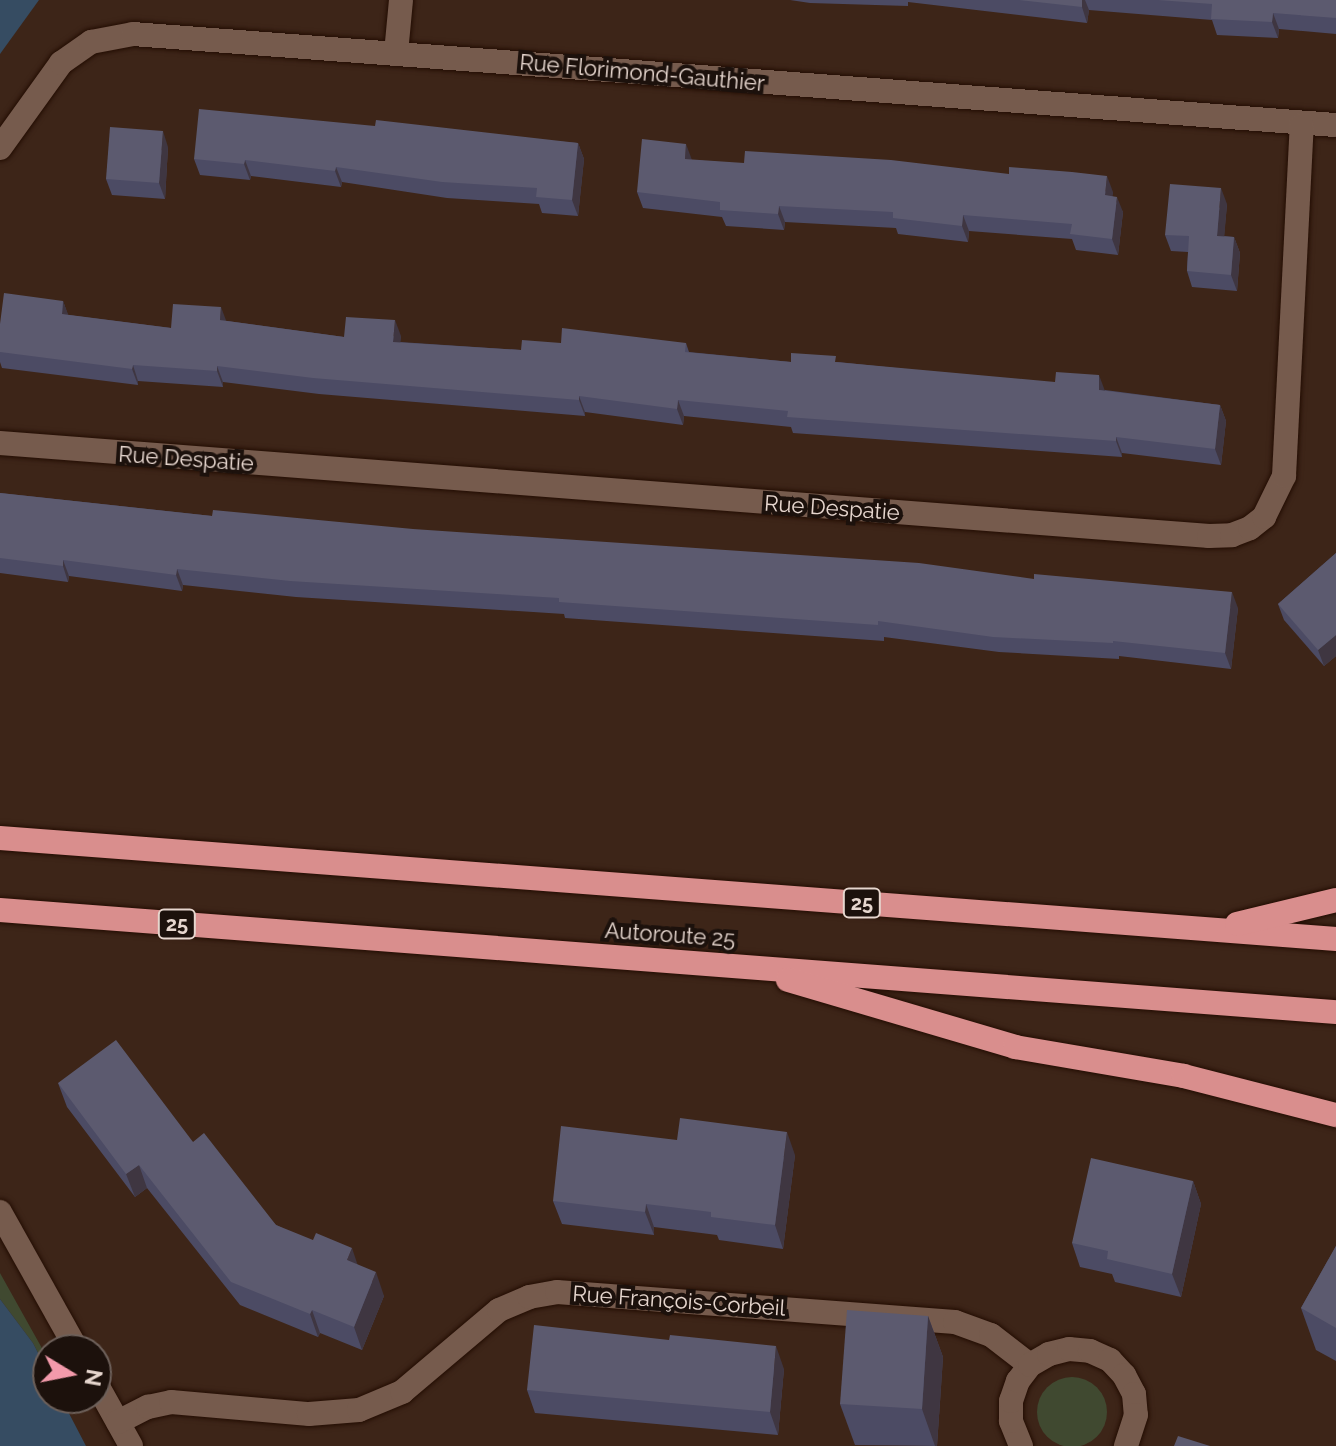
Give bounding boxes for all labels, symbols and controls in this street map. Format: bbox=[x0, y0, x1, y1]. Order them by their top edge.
street label: Rue Florimond-Gauthier bbox=[518, 49, 766, 97]
street label: Rue Despatie bbox=[117, 441, 255, 477]
street label: Rue Despatie bbox=[763, 490, 901, 526]
road number: 25 bbox=[842, 887, 882, 919]
road number: 25 bbox=[157, 908, 197, 940]
street label: Autoroute 25 bbox=[604, 917, 736, 953]
street label: Rue François-Corbeil bbox=[572, 1280, 786, 1322]
north arrow bbox=[32, 1334, 112, 1414]
text: N bbox=[79, 1367, 108, 1388]

